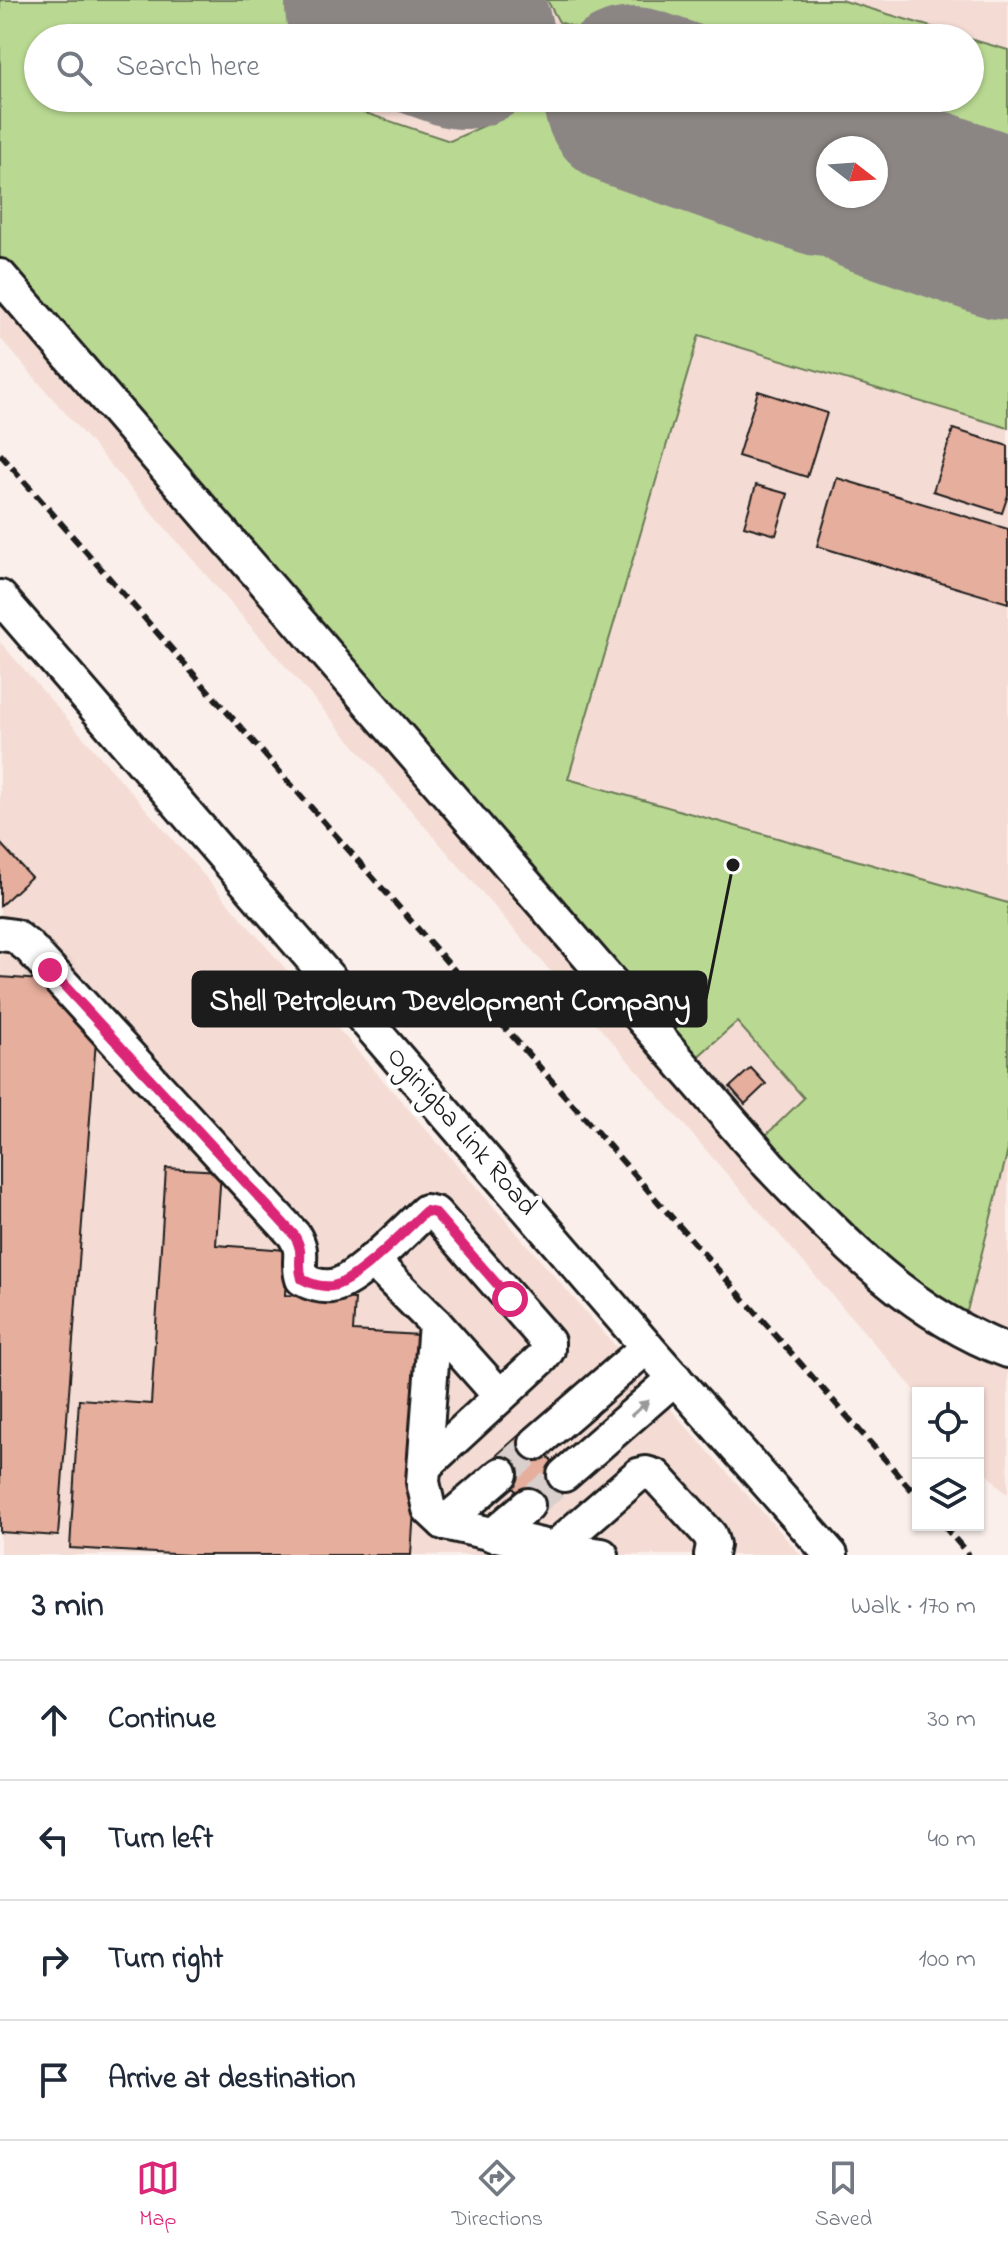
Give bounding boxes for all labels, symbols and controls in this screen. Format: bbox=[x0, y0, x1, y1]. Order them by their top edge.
search box bbox=[24, 24, 984, 112]
icon: search bbox=[52, 46, 96, 90]
text: Search here bbox=[116, 46, 260, 90]
north arrow bbox=[816, 136, 888, 208]
route end bbox=[32, 952, 68, 988]
callout: Shell Petroleum Development Company bbox=[193, 972, 706, 1026]
text: Shell Petroleum Development Company bbox=[210, 981, 690, 1025]
street label: Oginigba Link Road bbox=[376, 1038, 546, 1226]
route start bbox=[492, 1281, 528, 1317]
map controls bbox=[912, 1387, 984, 1531]
button: locate bbox=[912, 1387, 984, 1459]
one-way arrow bbox=[630, 1400, 650, 1417]
button: layers bbox=[912, 1459, 984, 1531]
text: 3 min bbox=[32, 1582, 104, 1632]
text: Walk · 170 m bbox=[851, 1588, 976, 1626]
icon: ahead bbox=[32, 1698, 76, 1742]
text: Continue bbox=[108, 1698, 216, 1742]
text: 30 m bbox=[927, 1701, 976, 1739]
icon: left bbox=[32, 1818, 76, 1862]
text: Turn left bbox=[108, 1818, 213, 1862]
text: 40 m bbox=[927, 1821, 976, 1859]
icon: right bbox=[32, 1938, 76, 1982]
text: Turn right bbox=[108, 1938, 223, 1982]
text: 100 m bbox=[919, 1941, 976, 1979]
icon: arrive bbox=[32, 2058, 76, 2102]
text: Arrive at destination bbox=[108, 2058, 356, 2102]
tab: Map bbox=[136, 2156, 180, 2236]
tab: Directions bbox=[452, 2156, 543, 2236]
tab: Saved bbox=[815, 2156, 872, 2236]

